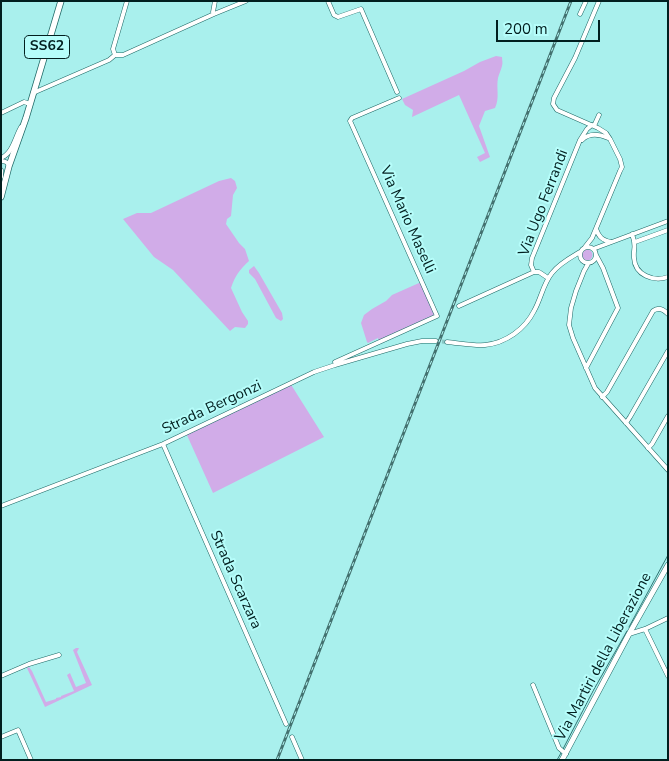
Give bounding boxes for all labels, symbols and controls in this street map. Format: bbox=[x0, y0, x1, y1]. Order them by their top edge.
scale bar bbox=[499, 10, 603, 42]
text: 200 m bbox=[504, 19, 548, 39]
road number: SS62 bbox=[24, 36, 70, 58]
street label: Via Ugo Ferrandi bbox=[515, 147, 573, 259]
street label: Via Mario Maselli bbox=[375, 163, 439, 277]
street label: Strada Bergonzi bbox=[159, 377, 265, 439]
street label: Strada Scarzara bbox=[205, 528, 265, 632]
street label: Via Martiri della Liberazione bbox=[552, 570, 656, 744]

